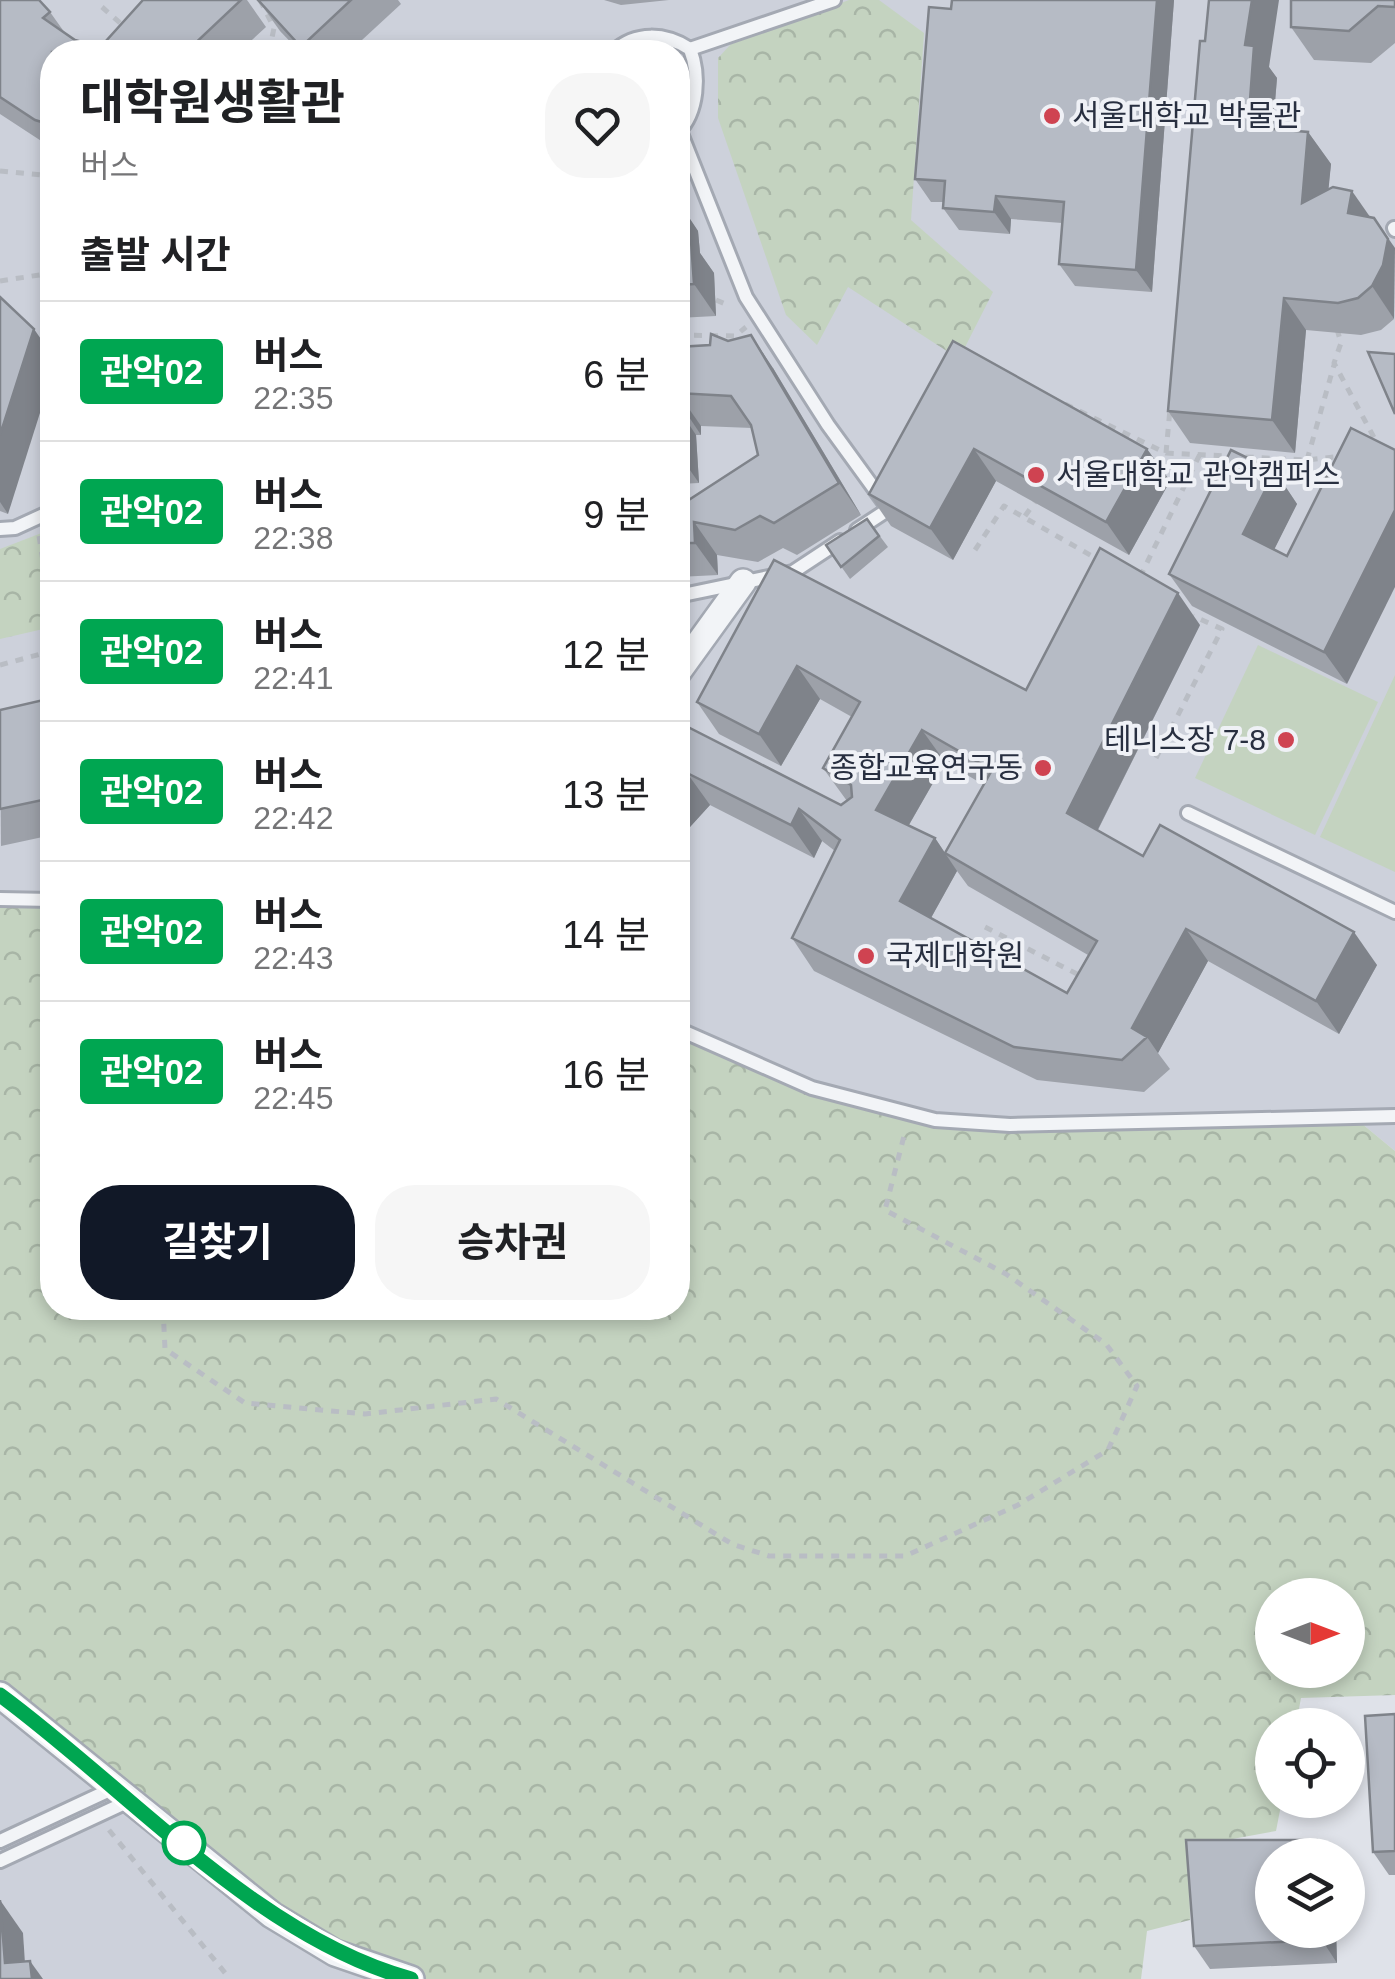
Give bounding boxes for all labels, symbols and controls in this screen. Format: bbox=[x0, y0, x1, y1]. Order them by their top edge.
button: heart bbox=[545, 73, 650, 178]
text: 대학원생활관 bbox=[80, 76, 345, 129]
place label: 서울대학교 박물관 bbox=[1072, 99, 1301, 132]
marker: 서울대학교 박물관 bbox=[1041, 105, 1063, 127]
text: 버스 bbox=[80, 148, 139, 184]
text: 출발 시간 bbox=[80, 234, 230, 276]
text: 버스 bbox=[253, 335, 323, 377]
text: 관악02 bbox=[100, 352, 203, 391]
text: 6 분 bbox=[583, 354, 650, 396]
text: 22:35 bbox=[253, 380, 333, 416]
place label: 서울대학교 관악캠퍼스 bbox=[1056, 458, 1340, 491]
marker: 서울대학교 관악캠퍼스 bbox=[1025, 464, 1047, 486]
text: 버스 bbox=[253, 475, 323, 517]
text: 관악02 bbox=[100, 492, 203, 531]
text: 9 분 bbox=[583, 494, 650, 536]
text: 22:38 bbox=[253, 520, 333, 556]
text: 버스 bbox=[253, 615, 323, 657]
text: 관악02 bbox=[100, 632, 203, 671]
text: 12 분 bbox=[562, 634, 650, 676]
text: 22:41 bbox=[253, 660, 333, 696]
place label: 테니스장 7-8 bbox=[1104, 723, 1266, 756]
marker: 테니스장 7-8 bbox=[1275, 729, 1297, 751]
place label: 종합교육연구동 bbox=[830, 751, 1023, 784]
text: 버스 bbox=[253, 755, 323, 797]
marker: 종합교육연구동 bbox=[1032, 757, 1054, 779]
text: 관악02 bbox=[100, 772, 203, 811]
text: 13 분 bbox=[562, 774, 650, 816]
text: 22:42 bbox=[253, 800, 333, 836]
text: 버스 bbox=[253, 895, 323, 937]
text: 관악02 bbox=[100, 912, 203, 951]
text: 14 분 bbox=[562, 914, 650, 956]
place label: 국제대학원 bbox=[886, 939, 1024, 972]
text: 22:43 bbox=[253, 940, 333, 976]
marker: 국제대학원 bbox=[855, 945, 877, 967]
text: 버스 bbox=[253, 1035, 323, 1077]
text: 관악02 bbox=[100, 1052, 203, 1091]
text: 16 분 bbox=[562, 1054, 650, 1096]
text: 22:45 bbox=[253, 1080, 333, 1116]
button: 길찾기 bbox=[80, 1185, 355, 1300]
button: 승차권 bbox=[375, 1185, 650, 1300]
north arrow bbox=[1255, 1578, 1365, 1688]
map controls bbox=[1255, 1578, 1365, 1948]
button: locate bbox=[1255, 1708, 1365, 1818]
unlabelled marker bbox=[163, 1822, 205, 1864]
button: layers bbox=[1255, 1838, 1365, 1948]

